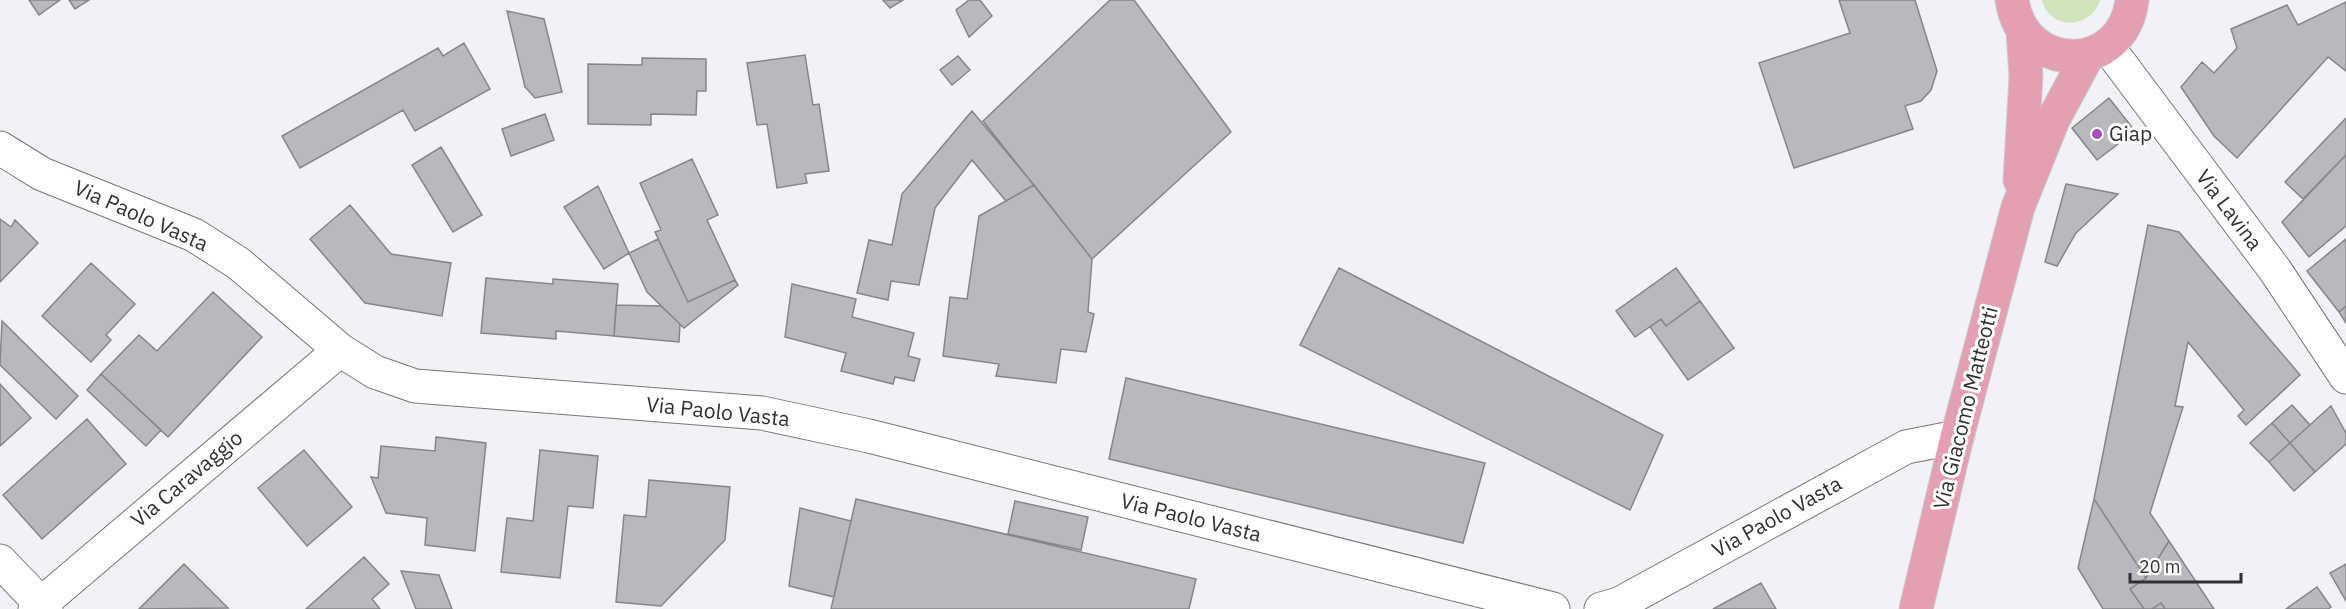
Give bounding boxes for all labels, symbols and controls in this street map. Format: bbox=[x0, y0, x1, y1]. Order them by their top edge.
place label: Giap bbox=[2109, 119, 2152, 147]
marker: Giap bbox=[2090, 127, 2104, 141]
street label: Via Lavina bbox=[2190, 163, 2269, 256]
street label: Via Paolo Vasta bbox=[70, 173, 213, 257]
street label: Via Giacomo Matteotti bbox=[1926, 303, 2004, 512]
street label: Via Paolo Vasta bbox=[645, 390, 791, 432]
street label: Via Caravaggio bbox=[125, 423, 248, 533]
street label: Via Paolo Vasta bbox=[1707, 469, 1846, 563]
street label: Via Paolo Vasta bbox=[1118, 486, 1265, 548]
scale bar bbox=[2130, 546, 2241, 584]
text: 20 m bbox=[2139, 555, 2181, 578]

